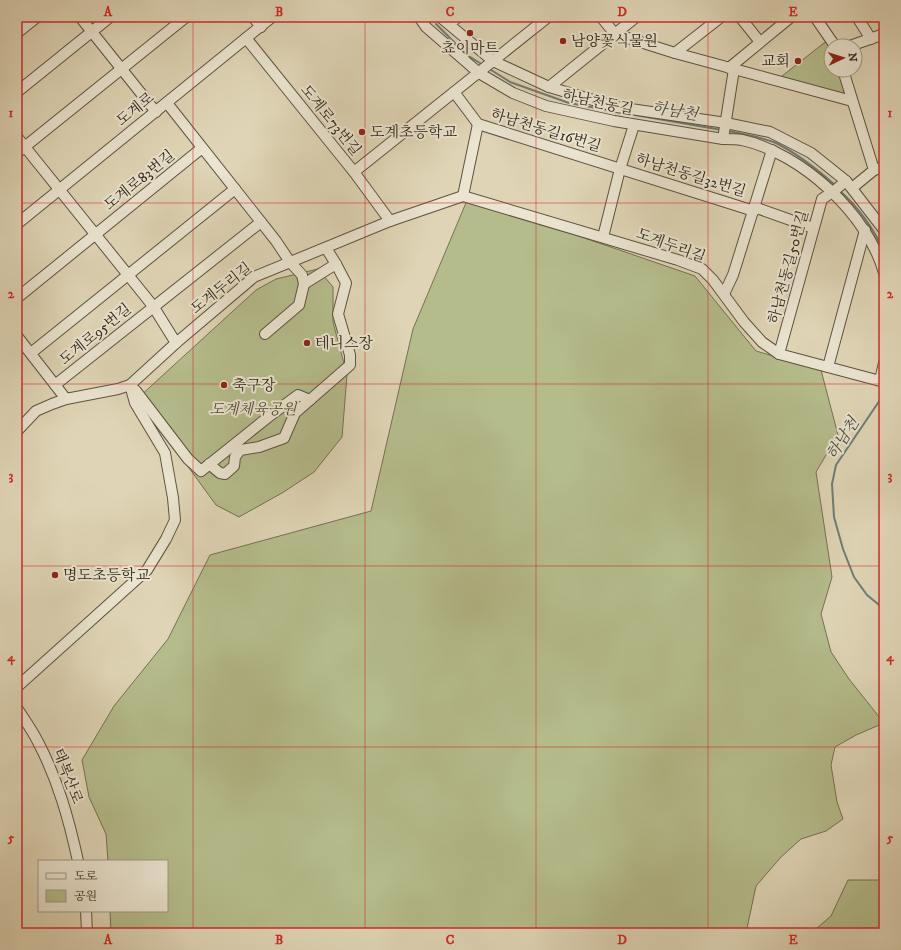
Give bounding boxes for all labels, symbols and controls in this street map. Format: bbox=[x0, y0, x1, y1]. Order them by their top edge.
text: A bbox=[103, 4, 113, 20]
text: B bbox=[275, 4, 283, 20]
text: C bbox=[446, 4, 455, 20]
text: D bbox=[617, 4, 627, 20]
text: E bbox=[788, 4, 798, 20]
marker: 쵸이마트 bbox=[465, 28, 475, 38]
place label: 남양꽃식물원 bbox=[571, 32, 658, 51]
marker: 남양꽃식물원 bbox=[558, 36, 568, 46]
north arrow bbox=[823, 38, 863, 78]
place label: 쵸이마트 bbox=[441, 39, 499, 58]
place label: 교회 bbox=[761, 52, 790, 71]
text: N bbox=[845, 52, 859, 62]
marker: 교회 bbox=[793, 56, 803, 66]
street label: 도계로73번길 bbox=[296, 81, 365, 160]
street label: 하남천동길 bbox=[560, 86, 635, 119]
street label: 도계로 bbox=[112, 88, 159, 130]
water label: 하남천 bbox=[650, 97, 701, 125]
text: 1 bbox=[9, 105, 14, 121]
street label: 하남천동길16번길 bbox=[488, 105, 603, 156]
text: 1 bbox=[888, 105, 893, 121]
place label: 도계초등학교 bbox=[370, 123, 457, 142]
marker: 도계초등학교 bbox=[357, 127, 367, 137]
street label: 도계로83번길 bbox=[100, 146, 179, 215]
street label: 하남천동길32번길 bbox=[633, 150, 748, 201]
street label: 하남천동길50번길 bbox=[764, 208, 813, 326]
street label: 도계두리길 bbox=[634, 224, 708, 267]
street label: 도계두리길 bbox=[187, 259, 256, 318]
text: 2 bbox=[8, 286, 15, 302]
text: 2 bbox=[887, 286, 894, 302]
street label: 도계로95번길 bbox=[55, 300, 135, 369]
place label: 테니스장 bbox=[315, 334, 373, 353]
marker: 테니스장 bbox=[302, 338, 312, 348]
place label: 축구장 bbox=[232, 376, 276, 395]
marker: 축구장 bbox=[219, 380, 229, 390]
park label: 도계체육공원 bbox=[210, 400, 298, 419]
water label: 하남천 bbox=[822, 412, 864, 463]
text: 3 bbox=[9, 468, 14, 484]
text: 3 bbox=[888, 468, 893, 484]
place label: 명도초등학교 bbox=[63, 566, 150, 585]
marker: 명도초등학교 bbox=[50, 570, 60, 580]
text: 4 bbox=[6, 649, 15, 666]
text: 4 bbox=[885, 649, 894, 666]
street label: 태복산로 bbox=[48, 746, 87, 807]
text: 5 bbox=[7, 830, 15, 846]
text: 5 bbox=[886, 830, 894, 846]
legend bbox=[38, 860, 168, 912]
text: 도로 bbox=[74, 869, 98, 884]
text: 공원 bbox=[74, 889, 97, 904]
text: A bbox=[103, 932, 113, 948]
text: B bbox=[275, 932, 283, 948]
text: C bbox=[446, 932, 455, 948]
text: D bbox=[617, 932, 627, 948]
text: E bbox=[788, 932, 798, 948]

